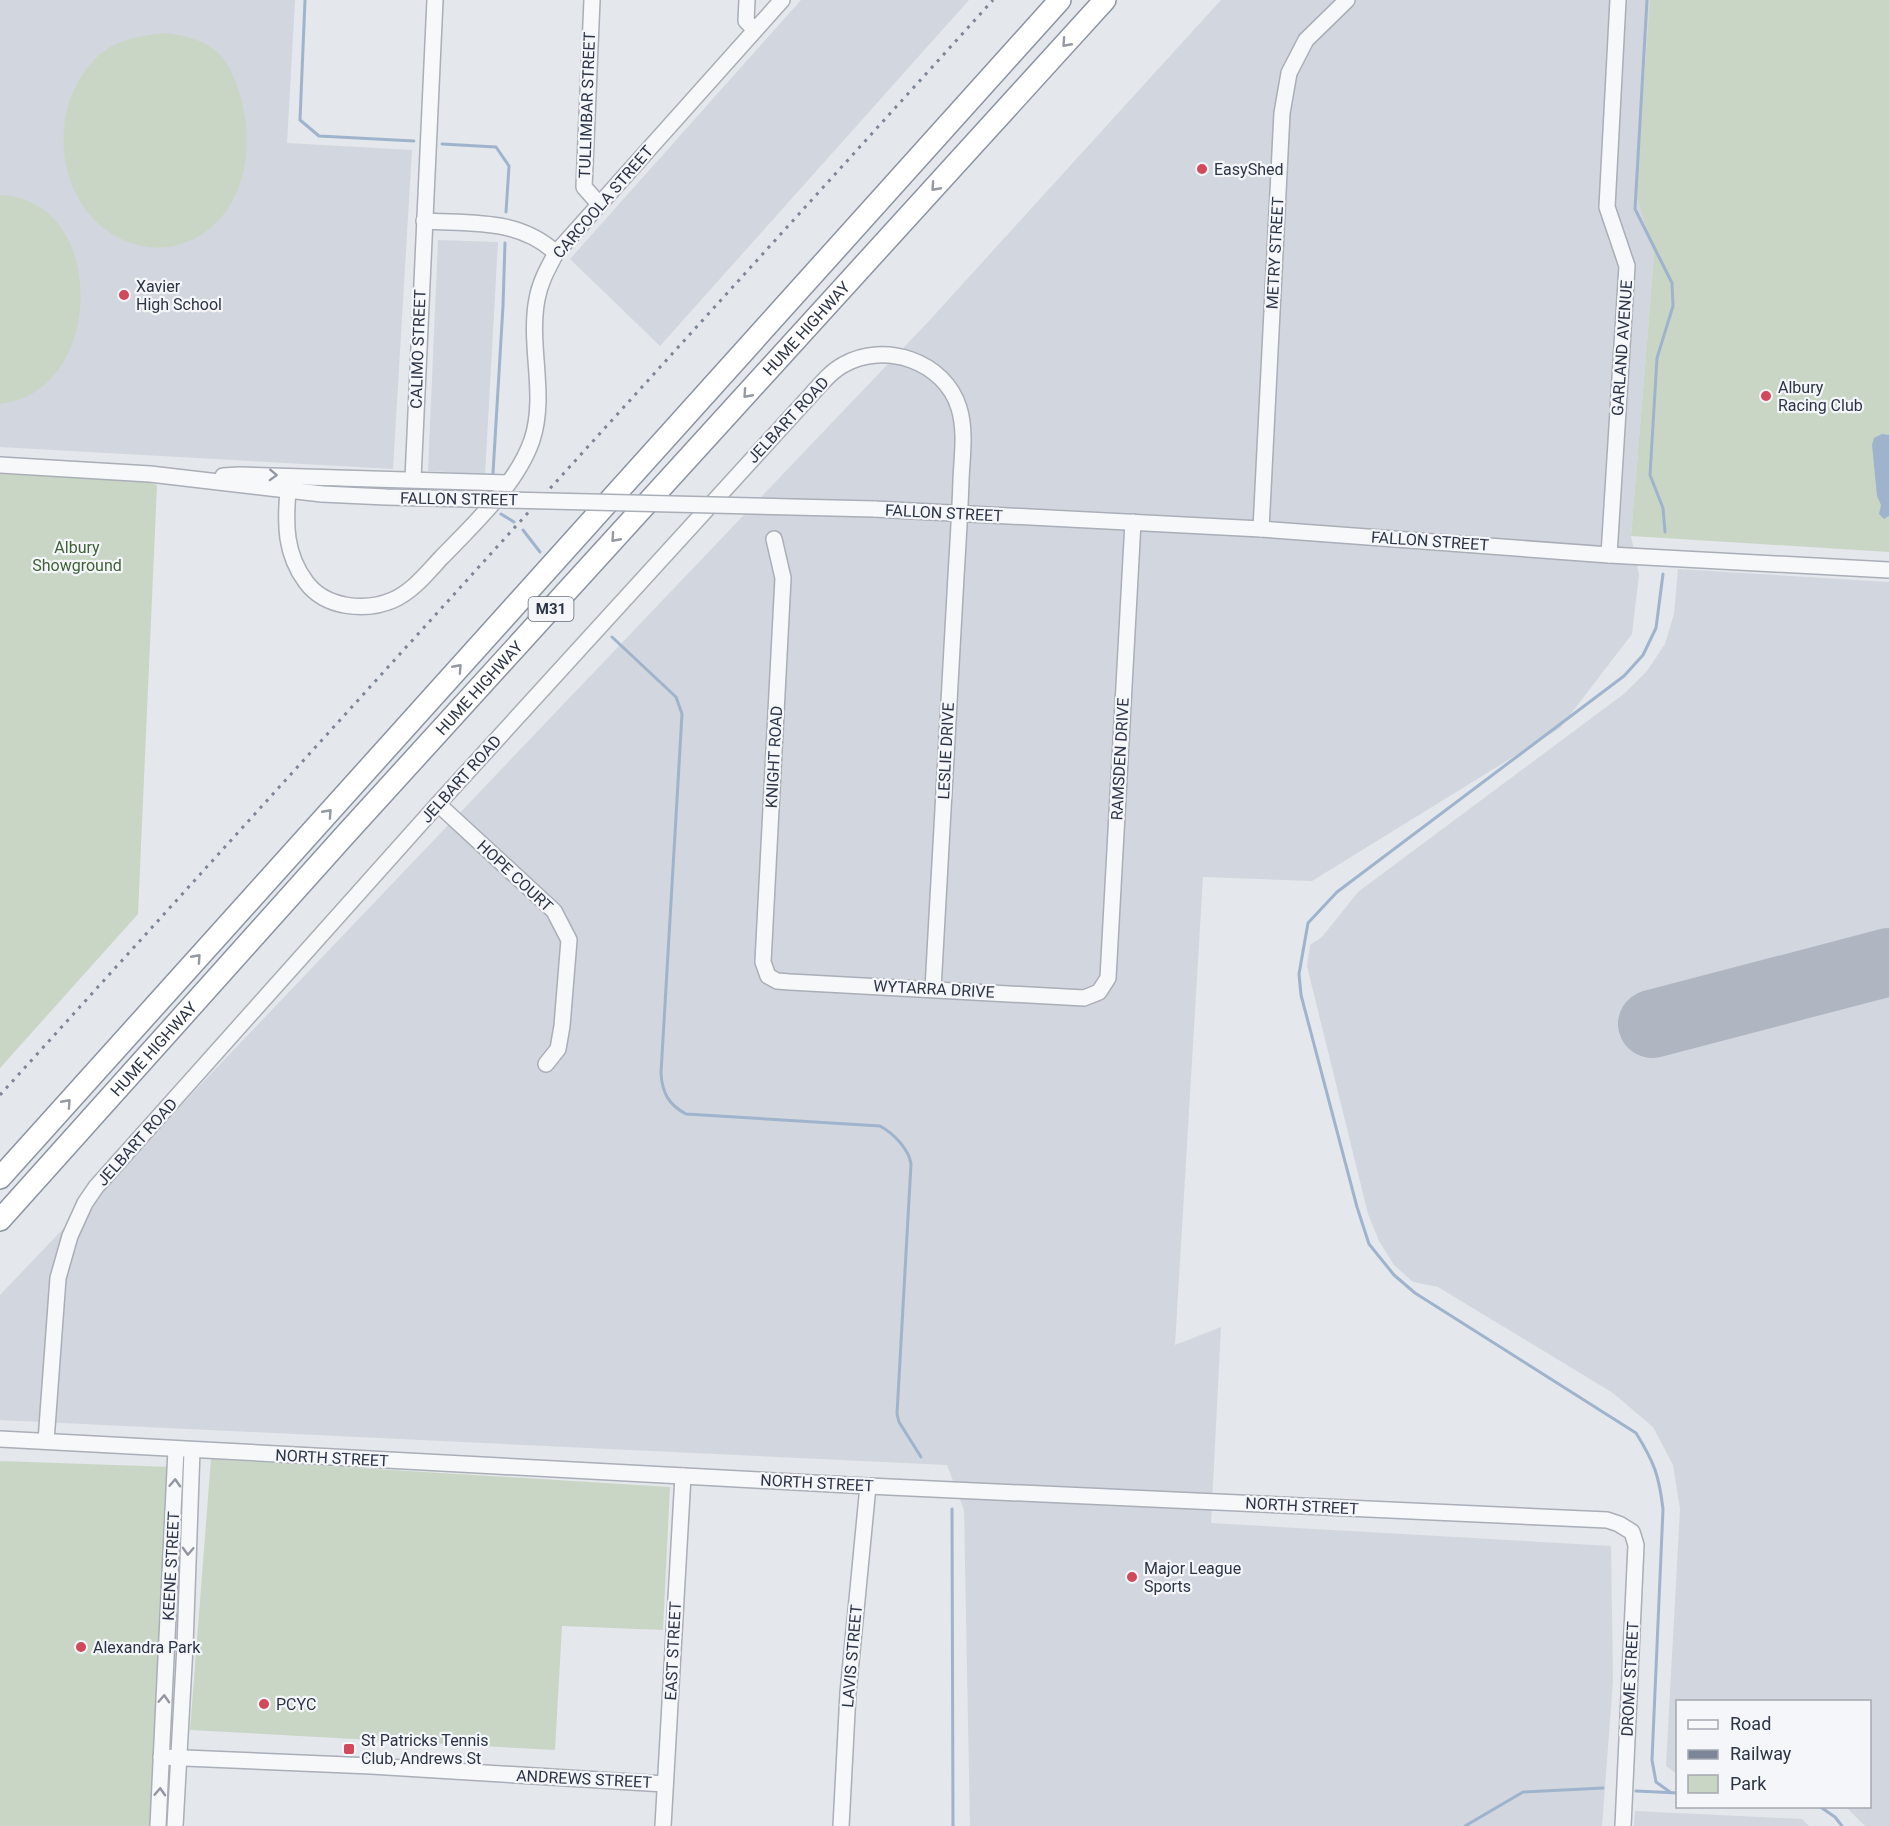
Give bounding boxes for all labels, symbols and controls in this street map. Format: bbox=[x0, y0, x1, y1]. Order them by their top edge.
street label: TULLIMBAR STREET bbox=[575, 31, 599, 179]
one-way arrow bbox=[1062, 36, 1073, 47]
street label: CARCOOLA STREET bbox=[549, 141, 657, 262]
place label: EasyShed bbox=[1214, 160, 1283, 179]
marker: EasyShed bbox=[1195, 162, 1209, 176]
one-way arrow bbox=[931, 181, 942, 191]
street label: METRY STREET bbox=[1263, 196, 1287, 310]
place label: Xavier High School bbox=[136, 277, 222, 314]
street label: HUME HIGHWAY bbox=[759, 277, 854, 379]
street label: GARLAND AVENUE bbox=[1608, 279, 1636, 417]
marker: Xavier High School bbox=[117, 288, 131, 302]
street label: CALIMO STREET bbox=[406, 288, 430, 409]
street label: JELBART ROAD bbox=[743, 373, 833, 467]
place label: Albury Racing Club bbox=[1778, 378, 1863, 415]
one-way arrow bbox=[743, 387, 754, 398]
marker: Albury Racing Club bbox=[1759, 389, 1773, 403]
one-way arrow bbox=[268, 469, 277, 482]
street label: FALLON STREET bbox=[400, 488, 519, 510]
street label: FALLON STREET bbox=[885, 500, 1004, 526]
street label: FALLON STREET bbox=[1371, 527, 1490, 555]
one-way arrow bbox=[612, 531, 623, 542]
park label: Albury Showground bbox=[32, 538, 122, 575]
road number: M31 bbox=[528, 597, 574, 621]
street label: HUME HIGHWAY bbox=[432, 637, 527, 739]
one-way arrow bbox=[451, 665, 462, 675]
street label: RAMSDEN DRIVE bbox=[1107, 697, 1133, 821]
street label: LESLIE DRIVE bbox=[934, 702, 958, 800]
street label: KNIGHT ROAD bbox=[762, 705, 786, 809]
street label: JELBART ROAD bbox=[417, 731, 505, 827]
one-way arrow bbox=[321, 809, 332, 820]
street label: HOPE COURT bbox=[473, 836, 557, 916]
one-way arrow bbox=[190, 954, 201, 965]
street label: WYTARRA DRIVE bbox=[873, 976, 995, 1002]
street label: HUME HIGHWAY bbox=[106, 997, 201, 1100]
street label: JELBART ROAD bbox=[93, 1094, 181, 1190]
one-way arrow bbox=[60, 1100, 71, 1110]
street label: NORTH STREET bbox=[275, 1446, 390, 1470]
street label: NORTH STREET bbox=[760, 1471, 875, 1495]
one-way arrow bbox=[168, 1478, 181, 1487]
street label: NORTH STREET bbox=[1245, 1494, 1360, 1518]
street label: KEENE STREET bbox=[159, 1510, 183, 1621]
one-way arrow bbox=[182, 1546, 195, 1555]
place label: Major League Sports bbox=[1144, 1559, 1241, 1596]
marker: Major League Sports bbox=[1125, 1570, 1139, 1584]
street label: EAST STREET bbox=[661, 1601, 685, 1701]
street label: LAVIS STREET bbox=[838, 1603, 866, 1708]
street label: DROME STREET bbox=[1617, 1621, 1643, 1737]
place label: Alexandra Park bbox=[93, 1638, 201, 1657]
marker: Alexandra Park bbox=[74, 1640, 88, 1654]
one-way arrow bbox=[157, 1694, 170, 1703]
place label: PCYC bbox=[276, 1695, 316, 1714]
marker: PCYC bbox=[257, 1697, 271, 1711]
legend bbox=[1676, 1700, 1871, 1808]
text: Road bbox=[1730, 1713, 1771, 1734]
place label: St Patricks Tennis Club, Andrews St bbox=[361, 1731, 488, 1768]
marker: St Patricks Tennis Club, Andrews St bbox=[342, 1742, 356, 1756]
text: Railway bbox=[1730, 1743, 1792, 1764]
street label: ANDREWS STREET bbox=[516, 1766, 653, 1792]
text: Park bbox=[1730, 1773, 1767, 1794]
one-way arrow bbox=[153, 1787, 166, 1796]

